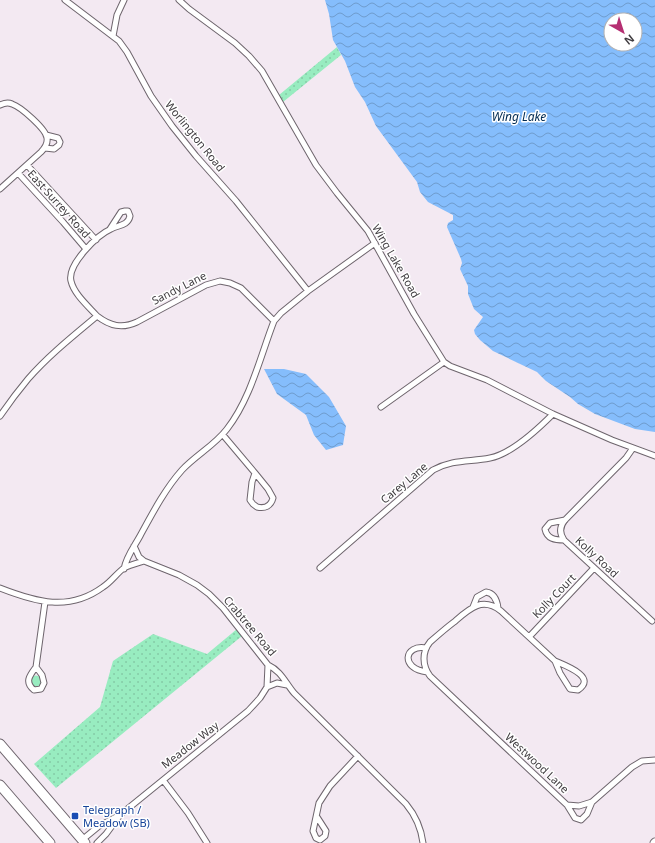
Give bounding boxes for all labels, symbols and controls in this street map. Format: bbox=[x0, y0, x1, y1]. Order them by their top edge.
north arrow bbox=[603, 12, 643, 52]
text: N bbox=[621, 32, 638, 49]
street label: Worlington Road bbox=[162, 97, 229, 174]
water label: Wing Lake bbox=[492, 108, 546, 125]
street label: East Surrey Road bbox=[25, 166, 94, 241]
street label: Wing Lake Road bbox=[369, 221, 424, 300]
street label: Sandy Lane bbox=[149, 267, 209, 308]
street label: Carey Lane bbox=[377, 459, 430, 507]
street label: Kolly Road bbox=[572, 533, 622, 581]
street label: Kolly Court bbox=[529, 570, 579, 621]
street label: Crabtree Road bbox=[221, 592, 280, 659]
street label: Meadow Way bbox=[158, 717, 222, 772]
street label: Westwood Lane bbox=[502, 729, 572, 796]
place label: Telegraph / Meadow (SB) bbox=[83, 802, 150, 830]
marker: Telegraph / Meadow (SB) bbox=[70, 811, 80, 821]

